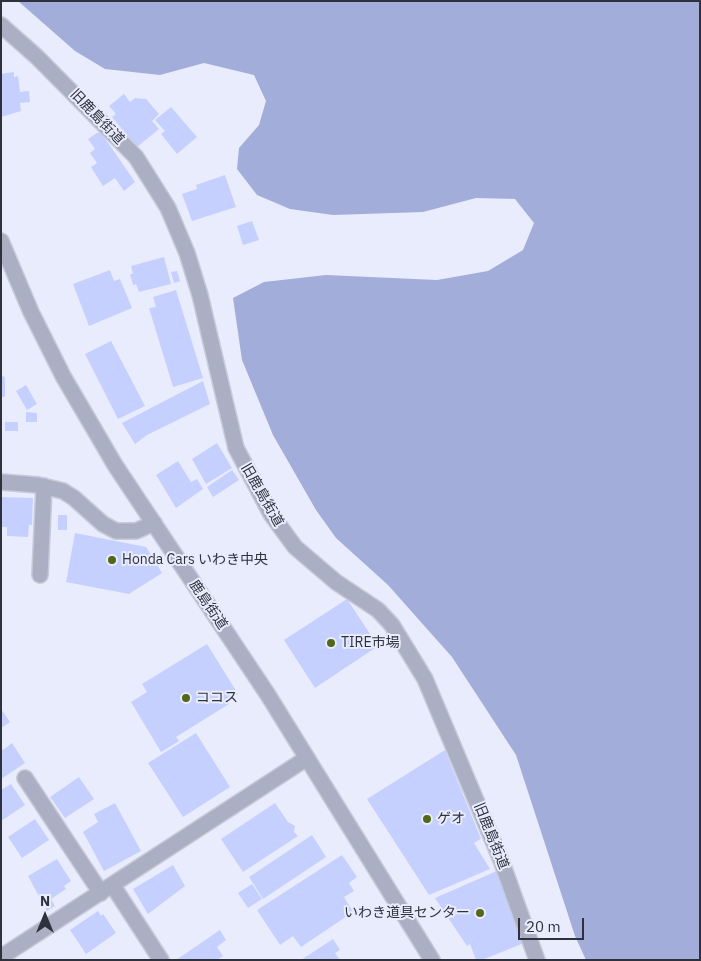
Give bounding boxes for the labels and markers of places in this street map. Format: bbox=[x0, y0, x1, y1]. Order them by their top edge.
place label: Honda Cars いわき中央 bbox=[122, 552, 268, 568]
marker: Honda Cars いわき中央 bbox=[106, 554, 118, 566]
place label: TIRE市場 bbox=[341, 635, 400, 651]
marker: TIRE市場 bbox=[325, 637, 337, 649]
place label: ココス bbox=[196, 690, 238, 706]
marker: ココス bbox=[180, 692, 192, 704]
place label: ゲオ bbox=[437, 811, 465, 827]
marker: ゲオ bbox=[421, 813, 433, 825]
place label: いわき道具センター bbox=[344, 905, 470, 921]
marker: いわき道具センター bbox=[474, 907, 486, 919]

